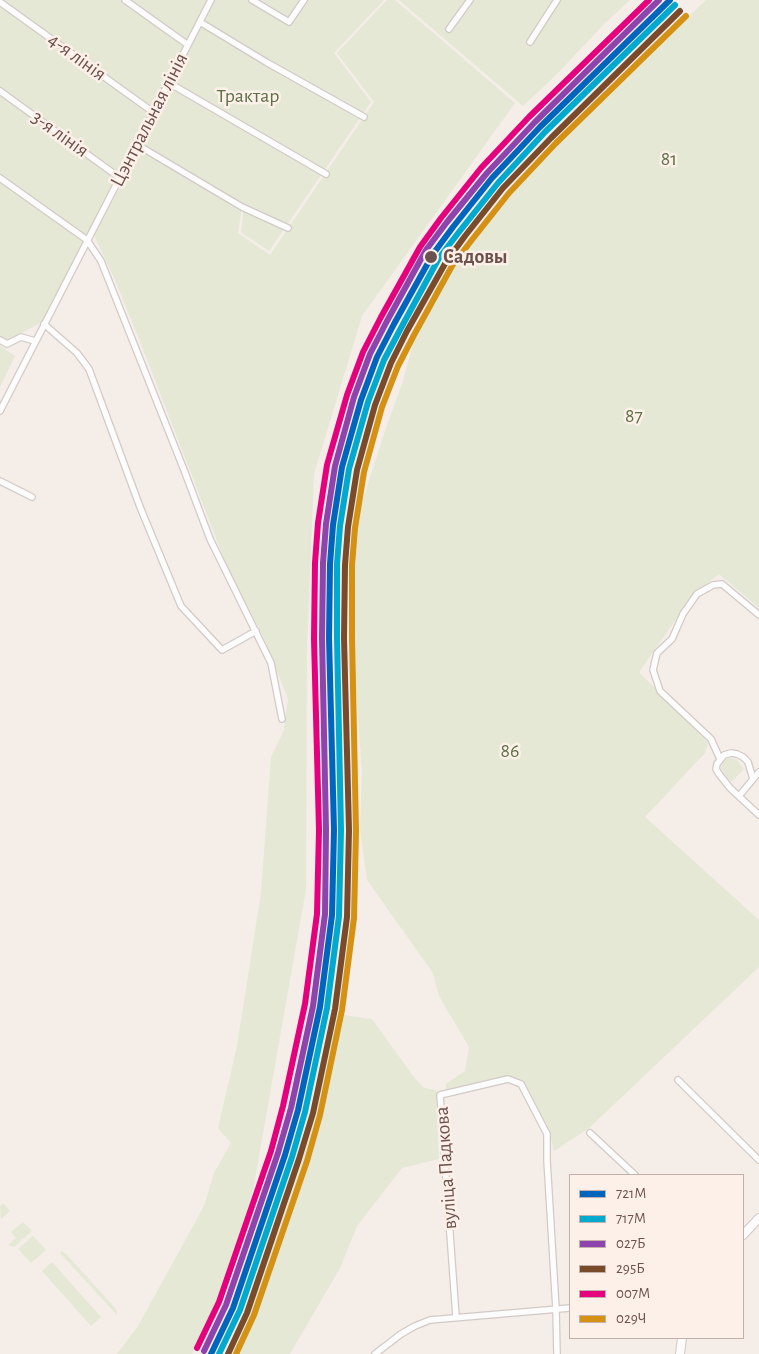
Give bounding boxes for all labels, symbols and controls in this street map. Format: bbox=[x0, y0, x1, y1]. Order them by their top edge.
street label: 4-я лінія bbox=[43, 28, 111, 86]
street label: Цэнтральная лінія bbox=[105, 49, 193, 191]
park label: Трактар bbox=[217, 84, 279, 108]
street label: 3-я лінія bbox=[27, 105, 93, 163]
park label: 81 bbox=[661, 147, 677, 171]
place label: Садовы bbox=[443, 245, 508, 269]
marker: Садовы bbox=[423, 249, 439, 265]
park label: 87 bbox=[625, 404, 643, 428]
park label: 86 bbox=[501, 739, 519, 763]
street label: вуліца Падкова bbox=[430, 1106, 462, 1230]
legend bbox=[569, 1174, 744, 1339]
text: 721М bbox=[616, 1186, 647, 1201]
text: 717М bbox=[616, 1211, 646, 1226]
text: 027Б bbox=[616, 1236, 646, 1251]
text: 295Б bbox=[616, 1261, 645, 1276]
text: 007М bbox=[616, 1286, 650, 1301]
text: 029Ч bbox=[616, 1311, 647, 1326]

